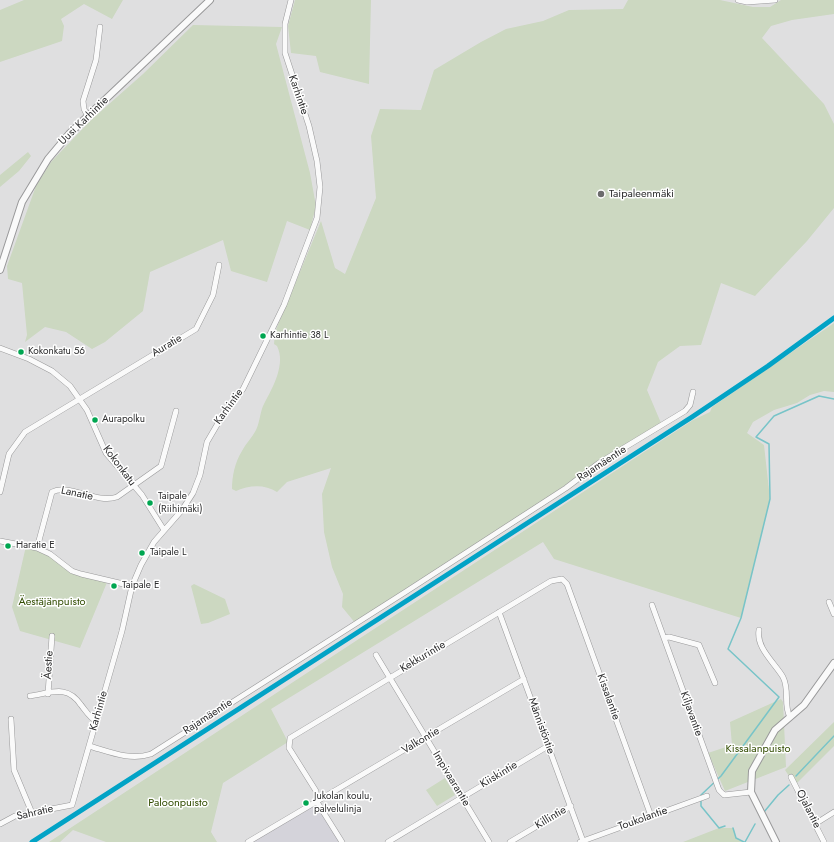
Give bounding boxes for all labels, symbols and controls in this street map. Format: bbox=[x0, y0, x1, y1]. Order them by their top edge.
street label: Karhintie bbox=[285, 74, 311, 116]
street label: Uusi Karhintie bbox=[56, 94, 112, 148]
place label: Taipaleenmäki bbox=[609, 187, 674, 201]
marker: Taipaleenmäki bbox=[596, 189, 606, 199]
place label: Karhintie 38 L bbox=[270, 330, 329, 342]
marker: Karhintie 38 L bbox=[258, 331, 268, 341]
street label: Auratie bbox=[149, 332, 185, 360]
place label: Kokonkatu 56 bbox=[28, 346, 85, 358]
marker: Kokonkatu 56 bbox=[16, 347, 26, 357]
street label: Karhintie bbox=[212, 387, 246, 427]
place label: Aurapolku bbox=[102, 414, 145, 426]
marker: Aurapolku bbox=[90, 415, 100, 425]
street label: Kokonkatu bbox=[100, 443, 138, 489]
street label: Rajamäentie bbox=[575, 443, 629, 485]
street label: Lanatie bbox=[60, 484, 94, 504]
place label: Taipale (Riihimäki) bbox=[158, 491, 202, 514]
marker: Taipale (Riihimäki) bbox=[145, 498, 155, 508]
place label: Haratie E bbox=[16, 540, 55, 552]
marker: Haratie E bbox=[3, 541, 13, 551]
place label: Taipale L bbox=[150, 547, 187, 559]
marker: Taipale L bbox=[137, 548, 147, 558]
place label: Taipale E bbox=[122, 580, 160, 592]
marker: Taipale E bbox=[109, 581, 119, 591]
park label: Äestäjänpuisto bbox=[18, 595, 86, 609]
street label: Kekkurintie bbox=[398, 638, 448, 676]
street label: Äestie bbox=[41, 650, 57, 680]
street label: Kissalantie bbox=[594, 672, 622, 722]
street label: Karhintie bbox=[87, 690, 111, 732]
street label: Kiljavantie bbox=[677, 690, 705, 738]
street label: Rajamäentie bbox=[181, 696, 235, 738]
street label: Männistöntie bbox=[525, 696, 557, 756]
street label: Valkontie bbox=[400, 725, 442, 757]
park label: Kissalanpuisto bbox=[726, 742, 790, 756]
street label: Impivaarantie bbox=[429, 749, 473, 809]
street label: Kiiskintie bbox=[478, 759, 520, 791]
street label: Ojalantie bbox=[793, 788, 823, 830]
place label: Jukolan koulu, palvelulinja bbox=[314, 791, 372, 814]
park label: Paloonpuisto bbox=[148, 796, 208, 810]
marker: Jukolan koulu, palvelulinja bbox=[301, 798, 311, 808]
street label: Sahratie bbox=[15, 802, 55, 824]
street label: Killintie bbox=[533, 804, 569, 832]
street label: Toukolantie bbox=[617, 804, 669, 834]

